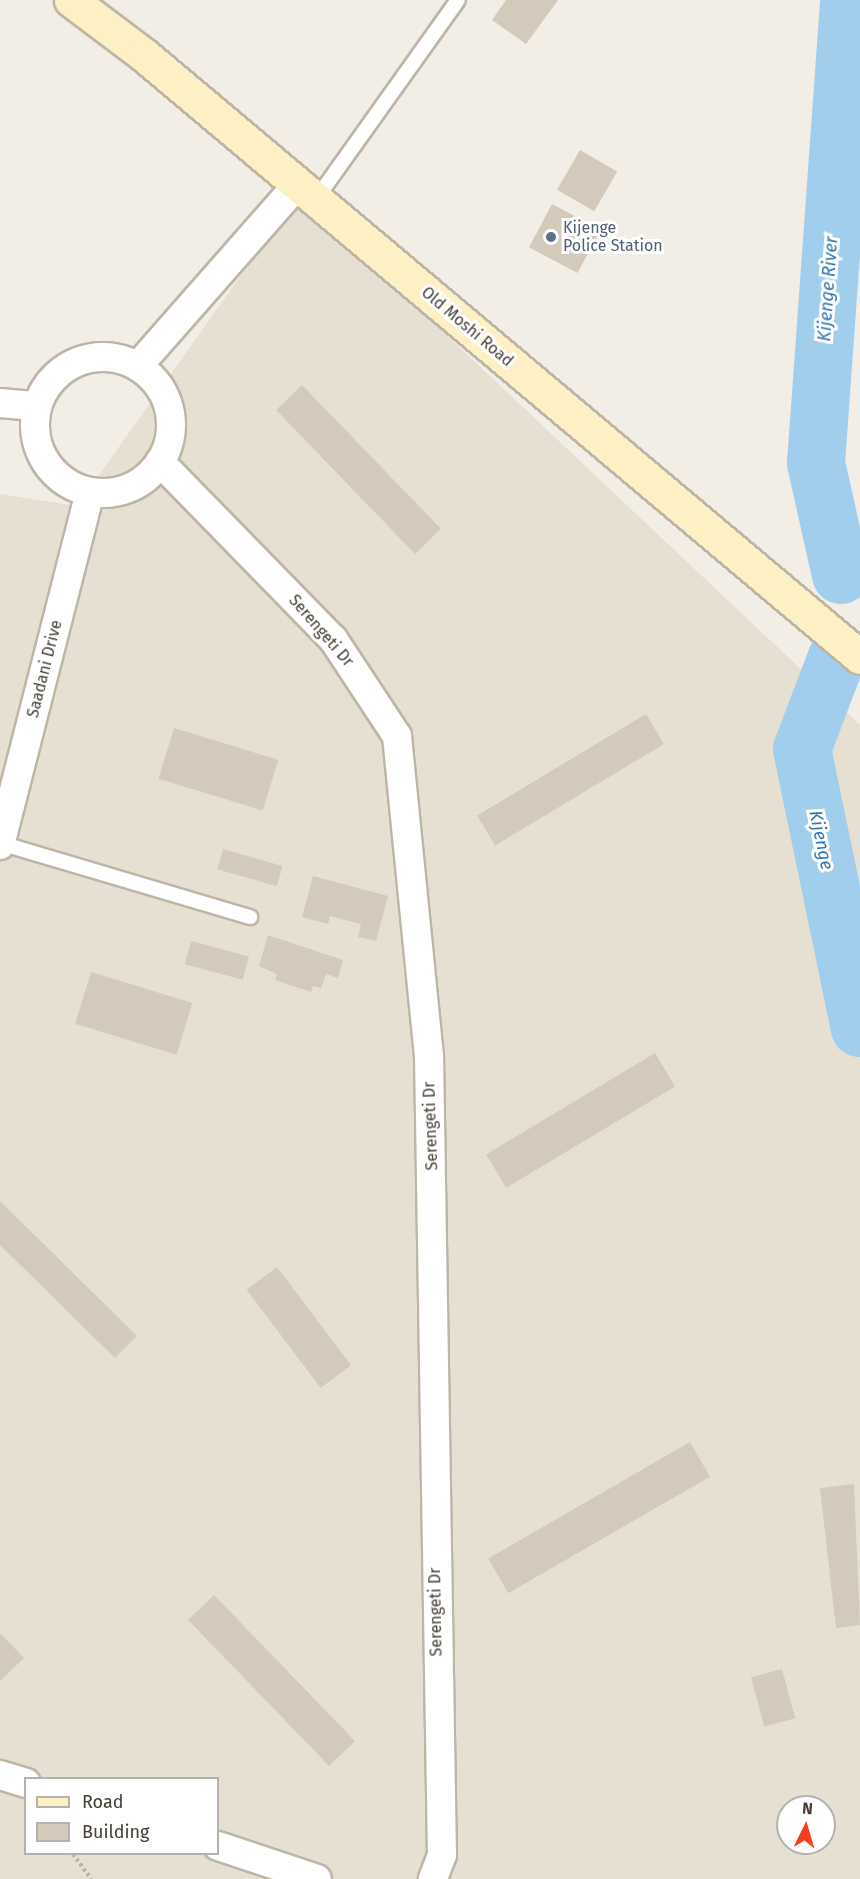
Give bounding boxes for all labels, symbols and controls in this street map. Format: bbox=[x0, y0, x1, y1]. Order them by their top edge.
place label: Kijenge Police Station bbox=[563, 218, 663, 256]
marker: Kijenge Police Station bbox=[544, 230, 558, 244]
water label: Kijenge River bbox=[814, 236, 842, 342]
street label: Old Moshi Road bbox=[417, 283, 517, 371]
street label: Serengeti Dr bbox=[285, 591, 357, 671]
street label: Saadani Drive bbox=[24, 618, 66, 720]
water label: Kijenge bbox=[804, 808, 838, 872]
street label: Serengeti Dr bbox=[420, 1081, 442, 1171]
street label: Serengeti Dr bbox=[426, 1567, 446, 1657]
legend bbox=[24, 1777, 219, 1855]
text: Road bbox=[82, 1791, 124, 1813]
north arrow bbox=[776, 1795, 836, 1855]
text: N bbox=[801, 1799, 814, 1818]
text: Building bbox=[82, 1821, 149, 1843]

